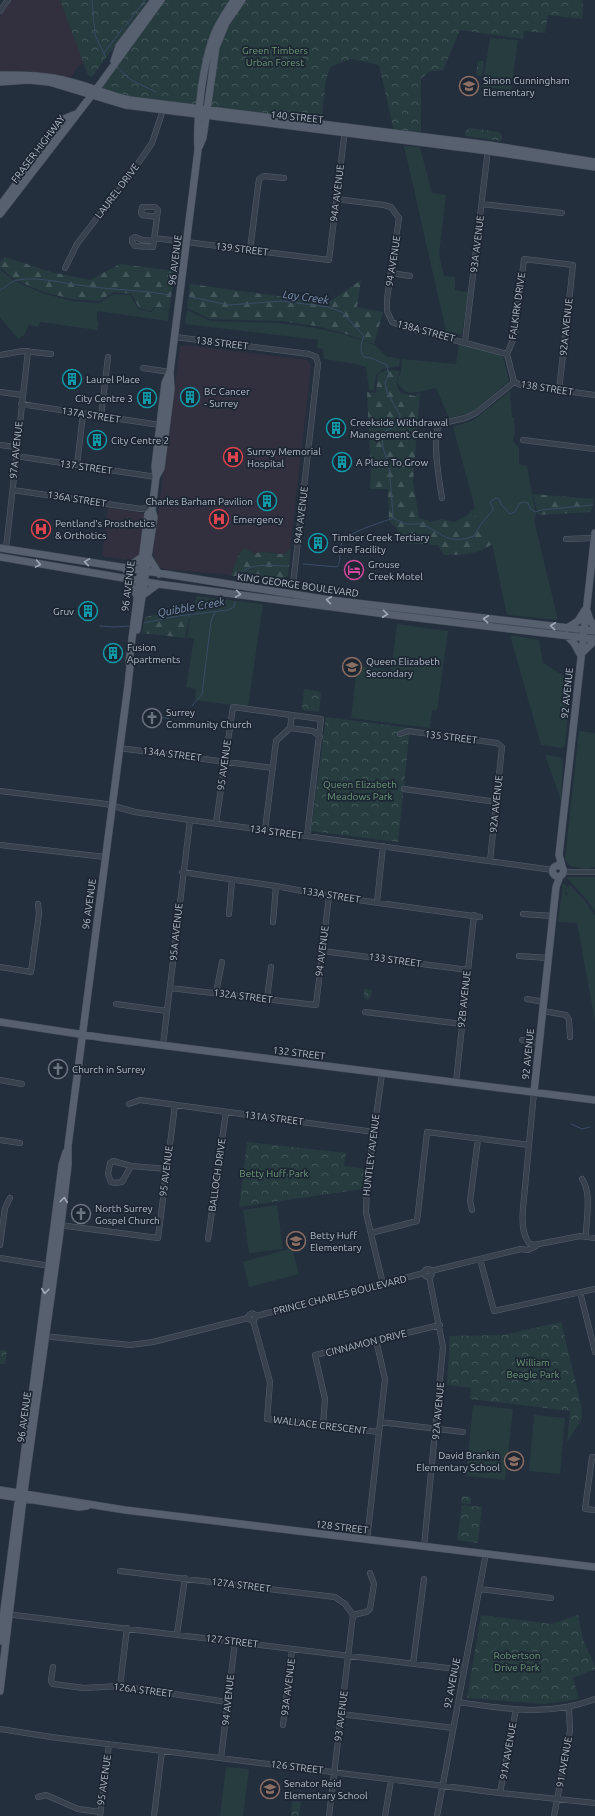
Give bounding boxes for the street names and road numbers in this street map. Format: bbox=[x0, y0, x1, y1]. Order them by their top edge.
street label: 140 STREET bbox=[270, 109, 324, 125]
street label: FRASER HIGHWAY bbox=[9, 113, 67, 185]
street label: LAUREL DRIVE bbox=[93, 161, 141, 221]
street label: 94A AVENUE bbox=[328, 163, 346, 222]
street label: 93A AVENUE bbox=[468, 214, 486, 273]
street label: 96 AVENUE bbox=[166, 234, 184, 286]
street label: 94 AVENUE bbox=[384, 235, 402, 287]
street label: 139 STREET bbox=[215, 240, 269, 258]
street label: FALKIRK DRIVE bbox=[507, 271, 527, 340]
street label: 92A AVENUE bbox=[558, 297, 575, 356]
street label: 138A STREET bbox=[396, 318, 457, 344]
street label: 138 STREET bbox=[195, 334, 249, 352]
street label: 138 STREET bbox=[520, 378, 574, 398]
street label: 137A STREET bbox=[61, 405, 122, 425]
street label: 97A AVENUE bbox=[8, 420, 25, 479]
street label: 137 STREET bbox=[59, 458, 113, 476]
street label: 94A AVENUE bbox=[292, 485, 310, 544]
street label: 136A STREET bbox=[47, 489, 108, 509]
street label: 96 AVENUE bbox=[119, 560, 137, 612]
street label: KING GEORGE BOULEVARD bbox=[237, 571, 359, 599]
street label: 92 AVENUE bbox=[559, 667, 575, 719]
street label: 135 STREET bbox=[424, 728, 478, 746]
street label: 95 AVENUE bbox=[215, 739, 233, 791]
street label: 134A STREET bbox=[142, 745, 203, 763]
street label: 92A AVENUE bbox=[488, 774, 505, 833]
street label: 134 STREET bbox=[249, 823, 303, 841]
street label: 96 AVENUE bbox=[80, 878, 98, 930]
street label: 133A STREET bbox=[301, 885, 362, 905]
street label: 95A AVENUE bbox=[168, 902, 185, 961]
street label: 94 AVENUE bbox=[313, 925, 331, 977]
street label: 133 STREET bbox=[368, 951, 422, 969]
street label: 92B AVENUE bbox=[456, 969, 473, 1028]
street label: 132A STREET bbox=[213, 987, 274, 1005]
street label: 92 AVENUE bbox=[520, 1028, 536, 1080]
street label: 132 STREET bbox=[272, 1044, 326, 1062]
street label: 131A STREET bbox=[244, 1109, 305, 1127]
street label: HUNTLEY AVENUE bbox=[360, 1113, 382, 1197]
street label: BALLOCH DRIVE bbox=[206, 1137, 228, 1212]
street label: 95 AVENUE bbox=[157, 1145, 175, 1197]
street label: PRINCE CHARLES BOULEVARD bbox=[272, 1273, 408, 1317]
street label: CINNAMON DRIVE bbox=[324, 1328, 408, 1358]
street label: 92A AVENUE bbox=[430, 1381, 446, 1440]
street label: 96 AVENUE bbox=[15, 1391, 33, 1443]
street label: WALLACE CRESCENT bbox=[273, 1414, 368, 1436]
street label: 128 STREET bbox=[315, 1518, 369, 1536]
street label: 127A STREET bbox=[211, 1576, 272, 1594]
street label: 127 STREET bbox=[205, 1632, 259, 1650]
street label: 92 AVENUE bbox=[442, 1656, 462, 1709]
street label: 93A AVENUE bbox=[279, 1657, 297, 1716]
street label: 94 AVENUE bbox=[220, 1674, 236, 1726]
street label: 126A STREET bbox=[113, 1681, 174, 1699]
street label: 93 AVENUE bbox=[332, 1690, 350, 1742]
street label: 91A AVENUE bbox=[498, 1721, 518, 1780]
street label: 91 AVENUE bbox=[554, 1736, 574, 1788]
street label: 95 AVENUE bbox=[95, 1754, 113, 1806]
street label: 126 STREET bbox=[270, 1758, 324, 1776]

